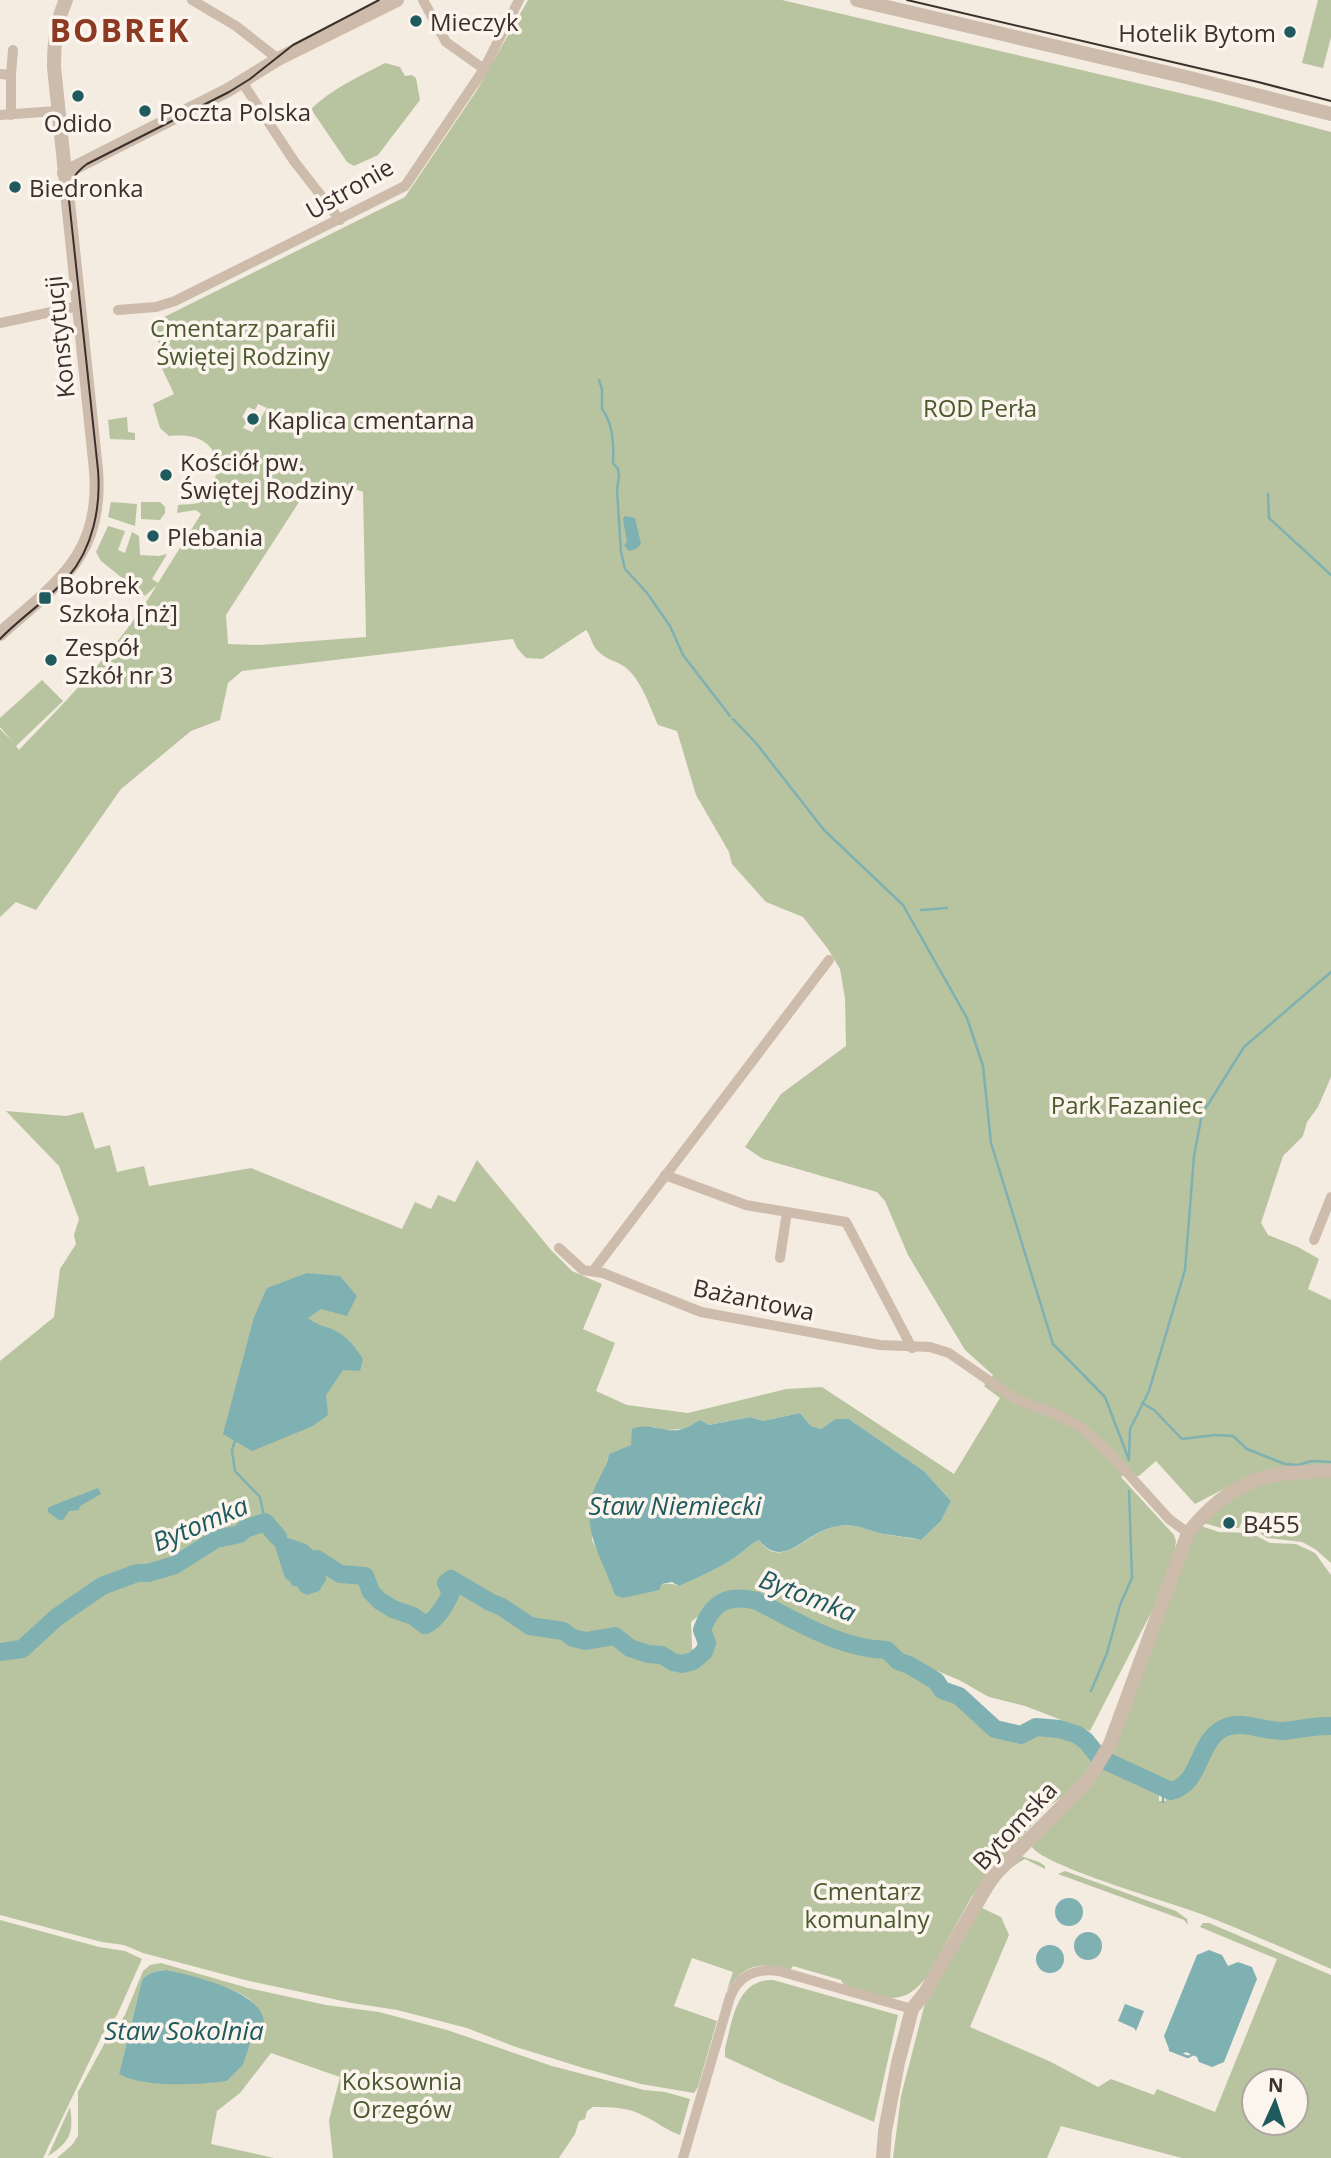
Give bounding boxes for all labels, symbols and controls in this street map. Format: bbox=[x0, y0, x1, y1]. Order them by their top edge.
place label: Mieczyk bbox=[430, 5, 519, 38]
district label: BOBREK bbox=[50, 8, 190, 51]
marker: Mieczyk bbox=[408, 13, 424, 29]
place label: Hotelik Bytom bbox=[1118, 16, 1276, 49]
marker: Hotelik Bytom bbox=[1282, 24, 1298, 40]
marker: Odido bbox=[70, 88, 86, 104]
place label: Poczta Polska bbox=[159, 95, 311, 128]
marker: Poczta Polska bbox=[137, 103, 153, 119]
place label: Odido bbox=[44, 106, 112, 139]
street label: Ustronie bbox=[299, 150, 399, 226]
place label: Biedronka bbox=[29, 171, 144, 204]
marker: Biedronka bbox=[7, 179, 23, 195]
street label: Konstytucji bbox=[36, 274, 82, 400]
park label: Cmentarz parafii Świętej Rodziny bbox=[150, 311, 336, 372]
park label: ROD Perła bbox=[923, 391, 1037, 424]
place label: Kaplica cmentarna bbox=[267, 403, 475, 436]
marker: Kaplica cmentarna bbox=[245, 411, 261, 427]
place label: Kościół pw. Świętej Rodziny bbox=[180, 445, 355, 506]
marker: Kościół pw. Świętej Rodziny bbox=[158, 467, 174, 483]
place label: Plebania bbox=[167, 520, 263, 553]
marker: Plebania bbox=[145, 528, 161, 544]
place label: Bobrek Szkoła [nż] bbox=[59, 568, 178, 629]
marker: Bobrek Szkoła [nż] bbox=[37, 590, 53, 606]
place label: Zespół Szkół nr 3 bbox=[65, 630, 173, 691]
marker: Zespół Szkół nr 3 bbox=[43, 652, 59, 668]
park label: Park Fazaniec bbox=[1051, 1088, 1203, 1121]
street label: Bażantowa bbox=[690, 1270, 818, 1328]
water label: Bytomka bbox=[147, 1487, 254, 1559]
water label: Staw Niemiecki bbox=[589, 1487, 762, 1523]
place label: B455 bbox=[1243, 1507, 1300, 1540]
marker: B455 bbox=[1221, 1515, 1237, 1531]
water label: Bytomka bbox=[754, 1560, 862, 1630]
street label: Bytomska bbox=[964, 1773, 1064, 1877]
park label: Cmentarz komunalny bbox=[805, 1874, 930, 1935]
water label: Staw Sokolnia bbox=[104, 2012, 264, 2048]
park label: Koksownia Orzegów bbox=[342, 2064, 462, 2125]
north arrow bbox=[1240, 2067, 1310, 2137]
text: N bbox=[1267, 2072, 1284, 2098]

